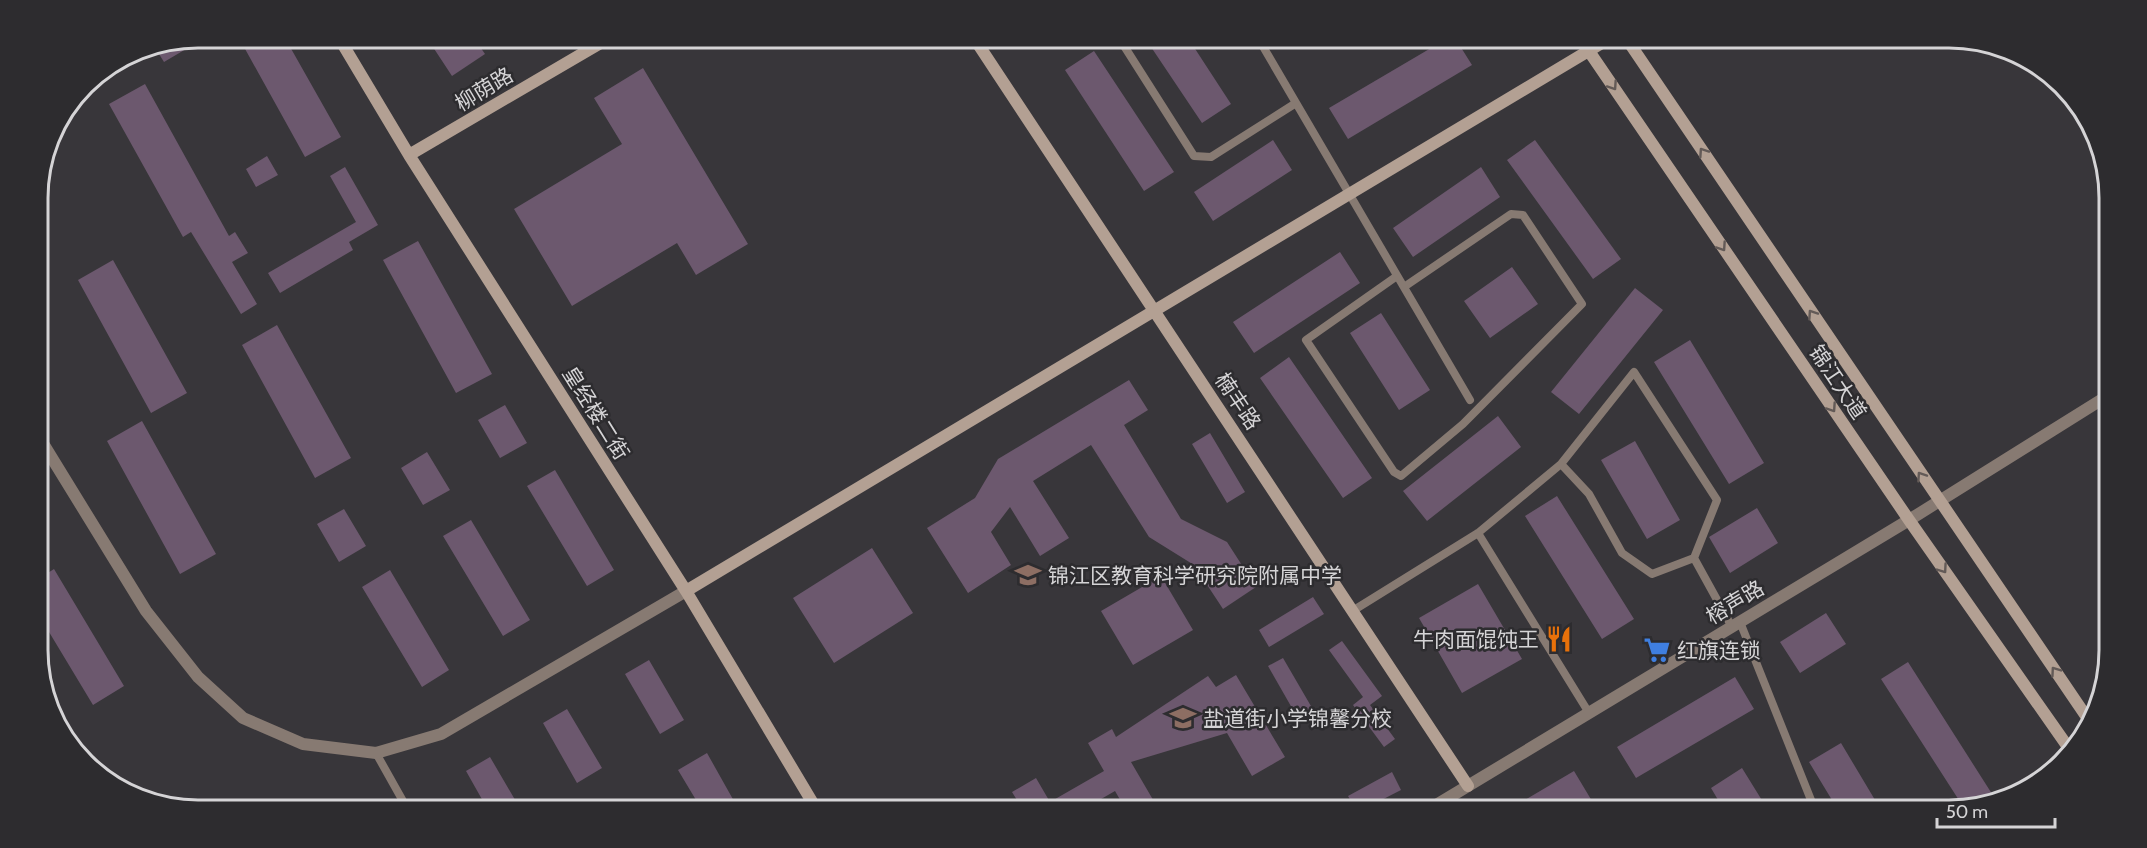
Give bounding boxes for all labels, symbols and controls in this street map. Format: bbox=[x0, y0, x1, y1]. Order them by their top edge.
street label: 柳荫路 bbox=[451, 62, 517, 116]
one-way arrow bbox=[1605, 79, 1616, 90]
one-way arrow bbox=[1699, 148, 1710, 159]
one-way arrow bbox=[1715, 241, 1727, 251]
one-way arrow bbox=[1808, 309, 1819, 320]
street label: 锦江大道 bbox=[1804, 340, 1872, 424]
street label: 皇经楼二街 bbox=[558, 362, 634, 464]
street label: 楠丰路 bbox=[1210, 368, 1266, 434]
one-way arrow bbox=[1825, 401, 1836, 412]
one-way arrow bbox=[1917, 471, 1928, 482]
school or university icon: 锦江区教育科学研究院附属中学 bbox=[1013, 560, 1043, 590]
one-way arrow bbox=[1936, 562, 1947, 573]
place label: 锦江区教育科学研究院附属中学 bbox=[1048, 563, 1342, 588]
street label: 榕声路 bbox=[1702, 575, 1768, 629]
restaurant icon: 牛肉面馄饨王 bbox=[1544, 624, 1574, 654]
place label: 牛肉面馄饨王 bbox=[1413, 627, 1539, 652]
supermarket icon: 红旗连锁 bbox=[1642, 635, 1672, 665]
place label: 红旗连锁 bbox=[1677, 638, 1761, 663]
one-way arrow bbox=[2051, 666, 2062, 677]
school or university icon: 盐道街小学锦馨分校 bbox=[1168, 703, 1198, 733]
place label: 盐道街小学锦馨分校 bbox=[1203, 706, 1392, 731]
scale bar bbox=[1937, 791, 2056, 829]
text: 50 m bbox=[1946, 801, 1988, 823]

